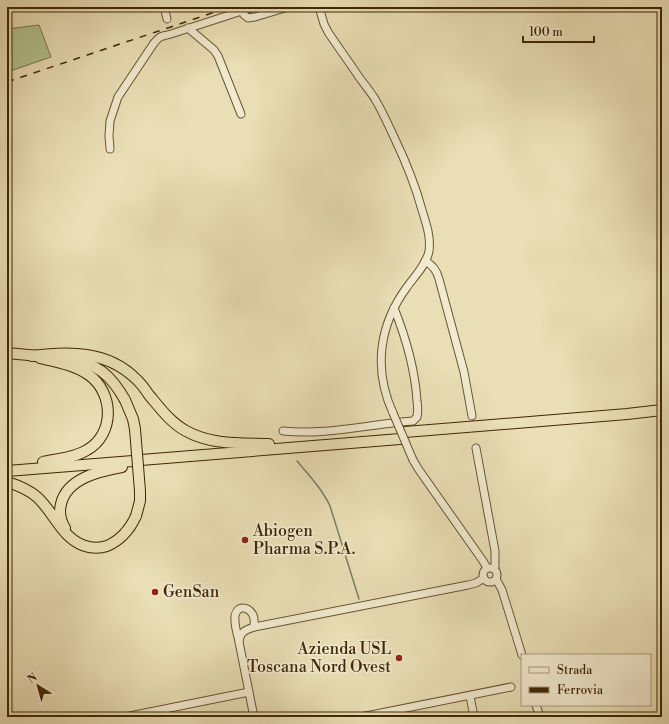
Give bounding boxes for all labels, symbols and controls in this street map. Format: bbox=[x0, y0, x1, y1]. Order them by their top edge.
scale bar bbox=[523, 18, 594, 44]
text: 100 m bbox=[529, 25, 563, 40]
place label: Abiogen Pharma S.P.A. bbox=[252, 521, 355, 559]
marker: Abiogen Pharma S.P.A. bbox=[240, 535, 250, 545]
place label: GenSan bbox=[163, 582, 220, 602]
marker: GenSan bbox=[150, 587, 160, 597]
place label: Azienda USL Toscana Nord Ovest bbox=[247, 639, 391, 677]
marker: Azienda USL Toscana Nord Ovest bbox=[394, 653, 404, 663]
legend bbox=[521, 654, 651, 706]
text: Strada bbox=[557, 663, 593, 678]
north arrow bbox=[18, 666, 58, 706]
text: N bbox=[25, 670, 41, 687]
text: Ferrovia bbox=[557, 683, 604, 698]

